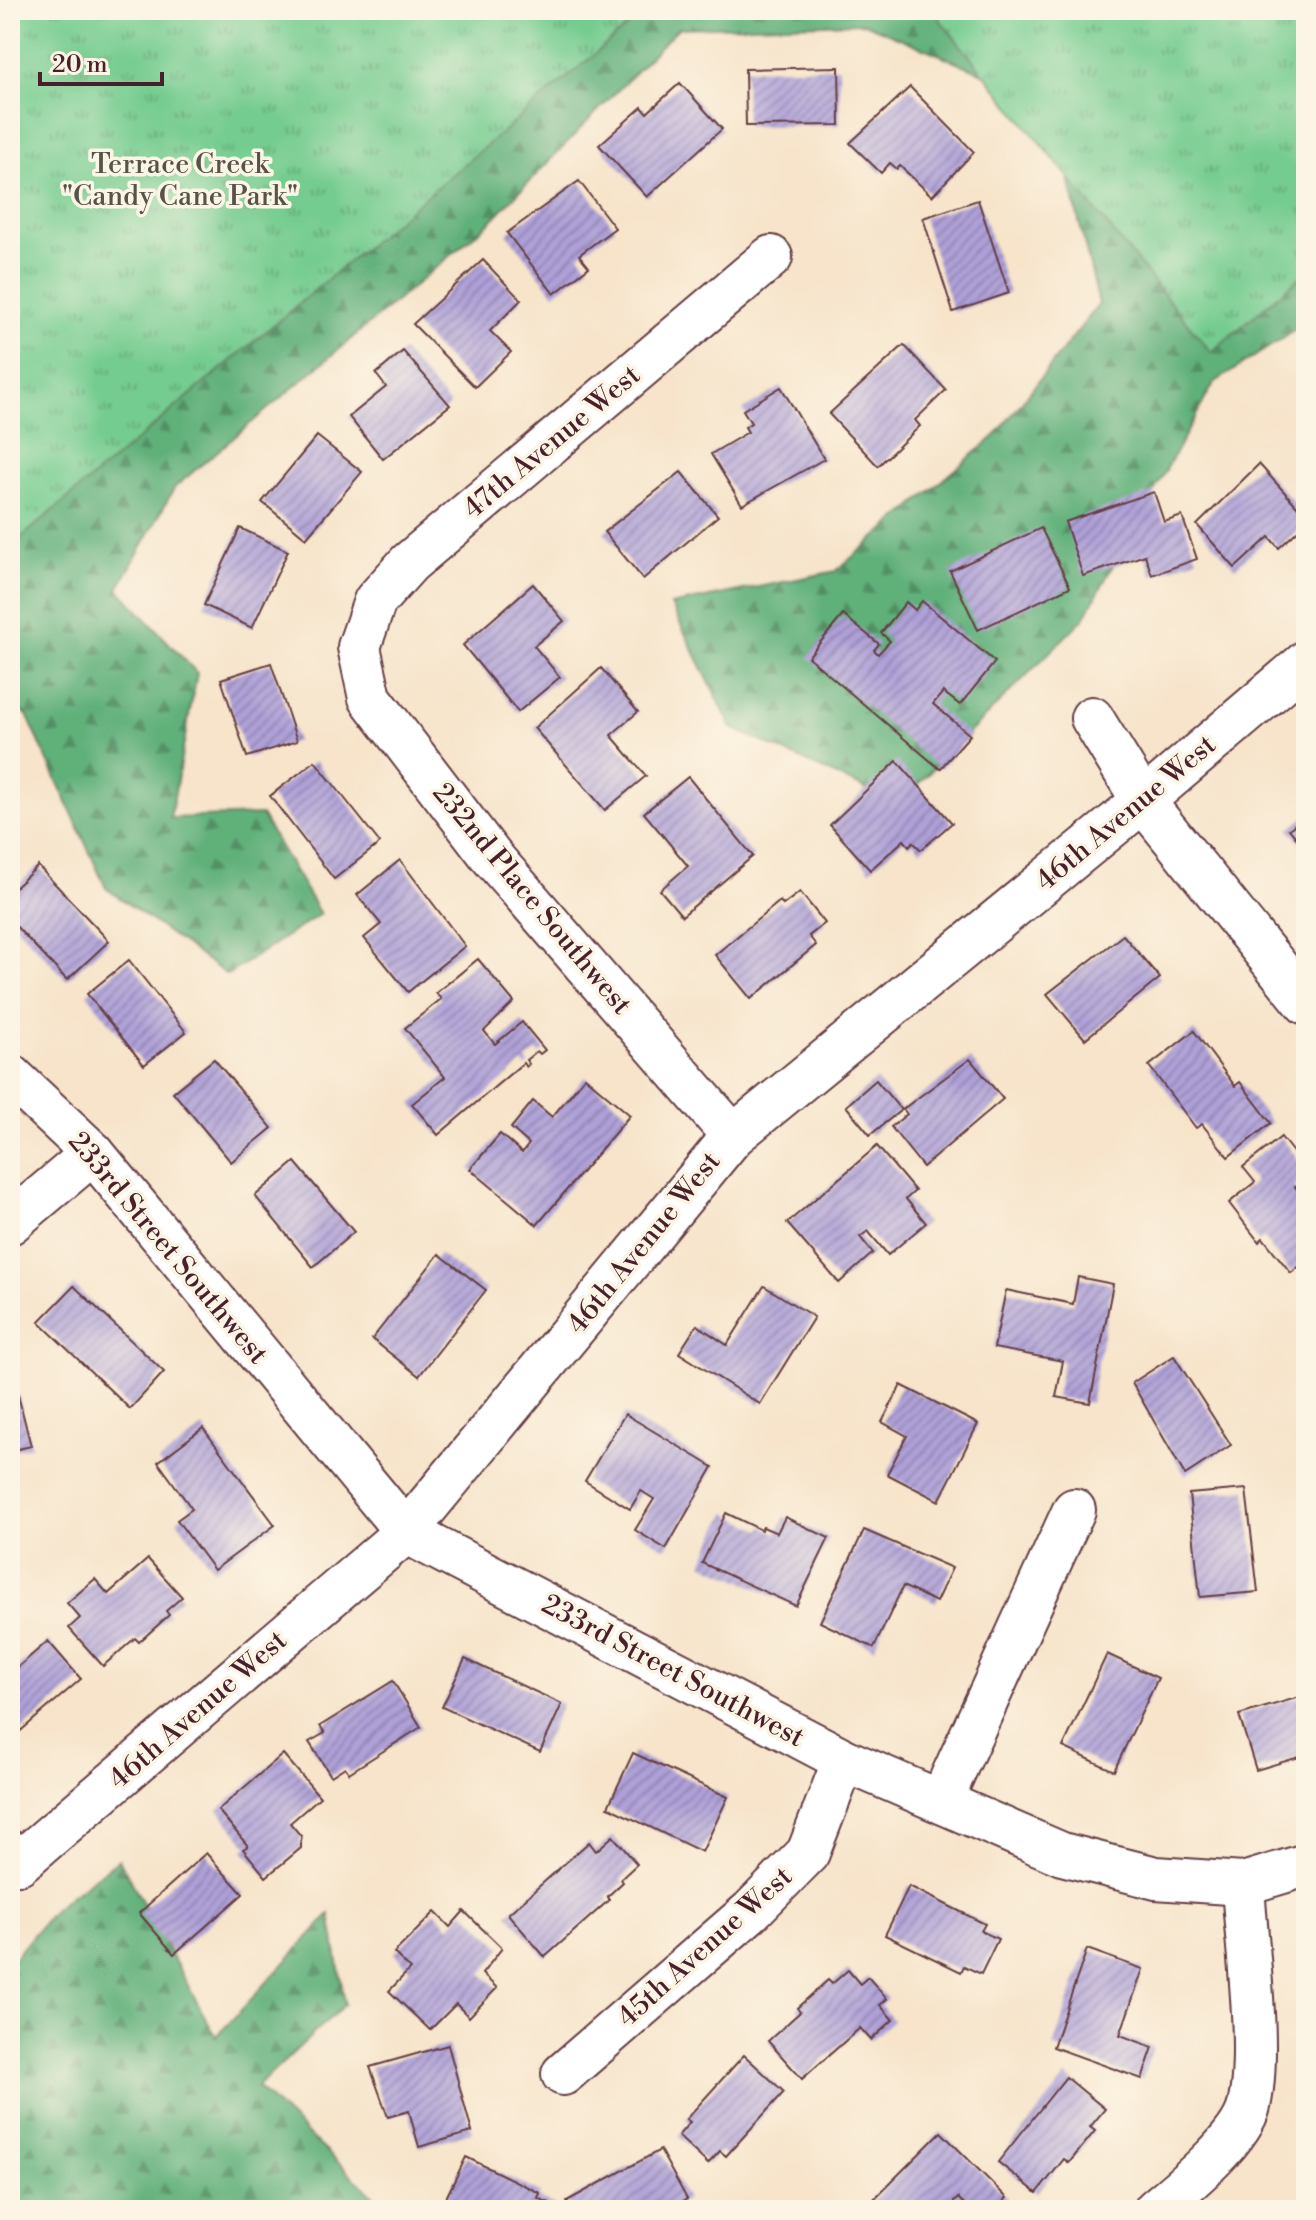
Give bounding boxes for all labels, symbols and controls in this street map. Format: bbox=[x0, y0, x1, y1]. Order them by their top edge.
scale bar bbox=[40, 36, 162, 86]
text: 20 m bbox=[52, 50, 108, 80]
park label: Terrace Creek "Candy Cane Park" bbox=[62, 147, 298, 214]
street label: 47th Avenue West bbox=[456, 358, 648, 526]
street label: 46th Avenue West bbox=[1029, 727, 1223, 899]
street label: 232nd Place Southwest bbox=[425, 776, 639, 1022]
street label: 233rd Street Southwest bbox=[61, 1125, 275, 1371]
street label: 46th Avenue West bbox=[560, 1145, 728, 1341]
street label: 233rd Street Southwest bbox=[536, 1587, 810, 1755]
street label: 46th Avenue West bbox=[102, 1623, 294, 1797]
street label: 45th Avenue West bbox=[610, 1859, 800, 2035]

